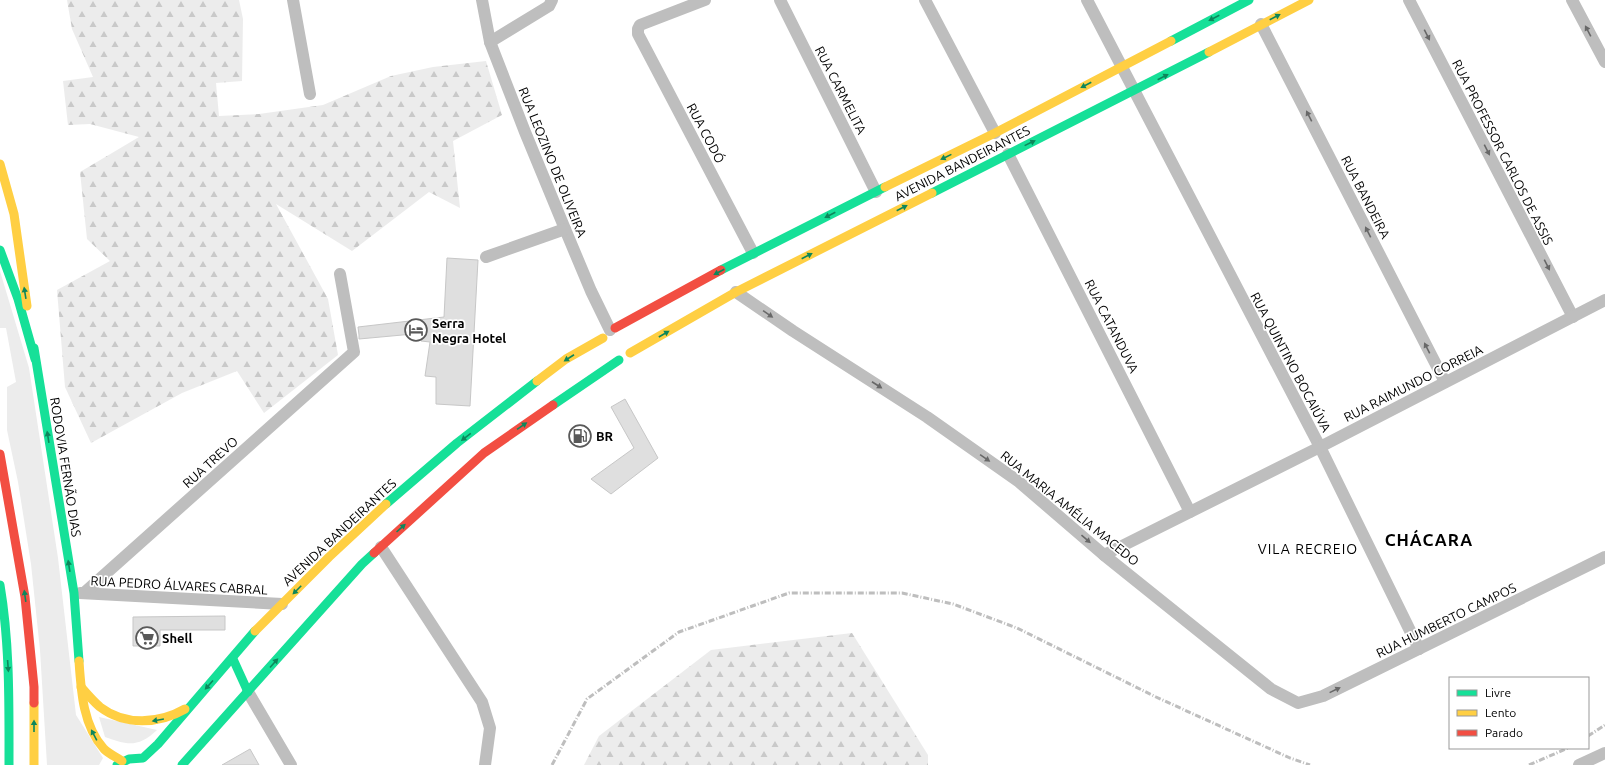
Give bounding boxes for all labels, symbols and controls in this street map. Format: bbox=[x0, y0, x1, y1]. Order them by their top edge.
one-way arrow bbox=[1269, 14, 1281, 20]
one-way arrow bbox=[1208, 15, 1220, 21]
one-way arrow bbox=[1585, 25, 1592, 37]
one-way arrow bbox=[1423, 29, 1430, 40]
street label: RUA CARMELITA bbox=[813, 44, 869, 137]
street label: RUA PROFESSOR CARLOS DE ASSIS bbox=[1450, 57, 1556, 247]
one-way arrow bbox=[1157, 74, 1168, 80]
one-way arrow bbox=[1081, 81, 1092, 88]
street label: RUA LEOZINO DE OLIVEIRA bbox=[516, 85, 590, 240]
street label: RUA CODÓ bbox=[684, 101, 728, 165]
one-way arrow bbox=[1305, 111, 1312, 122]
street label: AVENIDA BANDEIRANTES bbox=[892, 123, 1032, 203]
one-way arrow bbox=[1024, 140, 1036, 146]
one-way arrow bbox=[1483, 144, 1490, 156]
street label: RUA BANDEIRA bbox=[1339, 153, 1393, 241]
one-way arrow bbox=[940, 154, 952, 160]
one-way arrow bbox=[896, 205, 908, 211]
one-way arrow bbox=[824, 212, 835, 218]
one-way arrow bbox=[1365, 226, 1371, 238]
one-way arrow bbox=[802, 253, 813, 259]
one-way arrow bbox=[1543, 259, 1550, 271]
one-way arrow bbox=[713, 268, 725, 275]
street label: RUA CATANDUVA bbox=[1082, 277, 1142, 375]
one-way arrow bbox=[22, 287, 28, 299]
street label: RUA QUINTINO BOCAIÚVA bbox=[1247, 289, 1335, 435]
one-way arrow bbox=[763, 310, 773, 318]
place label: Serra Negra Hotel bbox=[432, 316, 506, 345]
hotel icon: Serra Negra Hotel bbox=[403, 317, 429, 343]
one-way arrow bbox=[658, 330, 670, 337]
street label: RUA RAIMUNDO CORREIA bbox=[1341, 342, 1485, 424]
one-way arrow bbox=[1424, 342, 1430, 353]
one-way arrow bbox=[564, 354, 574, 362]
one-way arrow bbox=[872, 381, 882, 389]
street label: RODOVIA FERNÃO DIAS bbox=[48, 396, 84, 538]
one-way arrow bbox=[516, 423, 527, 430]
fuel station icon: BR bbox=[567, 423, 593, 449]
place label: BR bbox=[596, 429, 614, 443]
one-way arrow bbox=[45, 431, 51, 443]
one-way arrow bbox=[460, 432, 471, 441]
street label: RUA TREVO bbox=[180, 434, 240, 490]
street label: RUA MARIA AMÉLIA MACEDO bbox=[998, 447, 1142, 568]
one-way arrow bbox=[980, 454, 990, 462]
street label: AVENIDA BANDEIRANTES bbox=[279, 476, 399, 588]
one-way arrow bbox=[396, 523, 406, 533]
district label: CHÁCARA bbox=[1385, 529, 1473, 549]
one-way arrow bbox=[1081, 535, 1091, 544]
district label: VILA RECREIO bbox=[1258, 541, 1358, 557]
one-way arrow bbox=[66, 559, 72, 572]
street label: RUA PEDRO ÁLVARES CABRAL bbox=[90, 572, 268, 597]
street label: RUA HUMBERTO CAMPOS bbox=[1374, 580, 1518, 660]
one-way arrow bbox=[292, 585, 302, 595]
one-way arrow bbox=[22, 590, 28, 603]
supermarket icon: Shell bbox=[134, 625, 160, 651]
place label: Shell bbox=[162, 631, 192, 645]
one-way arrow bbox=[269, 659, 278, 668]
one-way arrow bbox=[4, 660, 11, 672]
legend bbox=[1449, 677, 1589, 749]
one-way arrow bbox=[205, 681, 214, 690]
text: Livre bbox=[1485, 686, 1511, 699]
one-way arrow bbox=[1329, 687, 1341, 693]
text: Lento bbox=[1485, 706, 1516, 719]
one-way arrow bbox=[152, 717, 164, 723]
one-way arrow bbox=[31, 719, 37, 732]
text: Parado bbox=[1485, 726, 1523, 739]
one-way arrow bbox=[91, 729, 98, 741]

